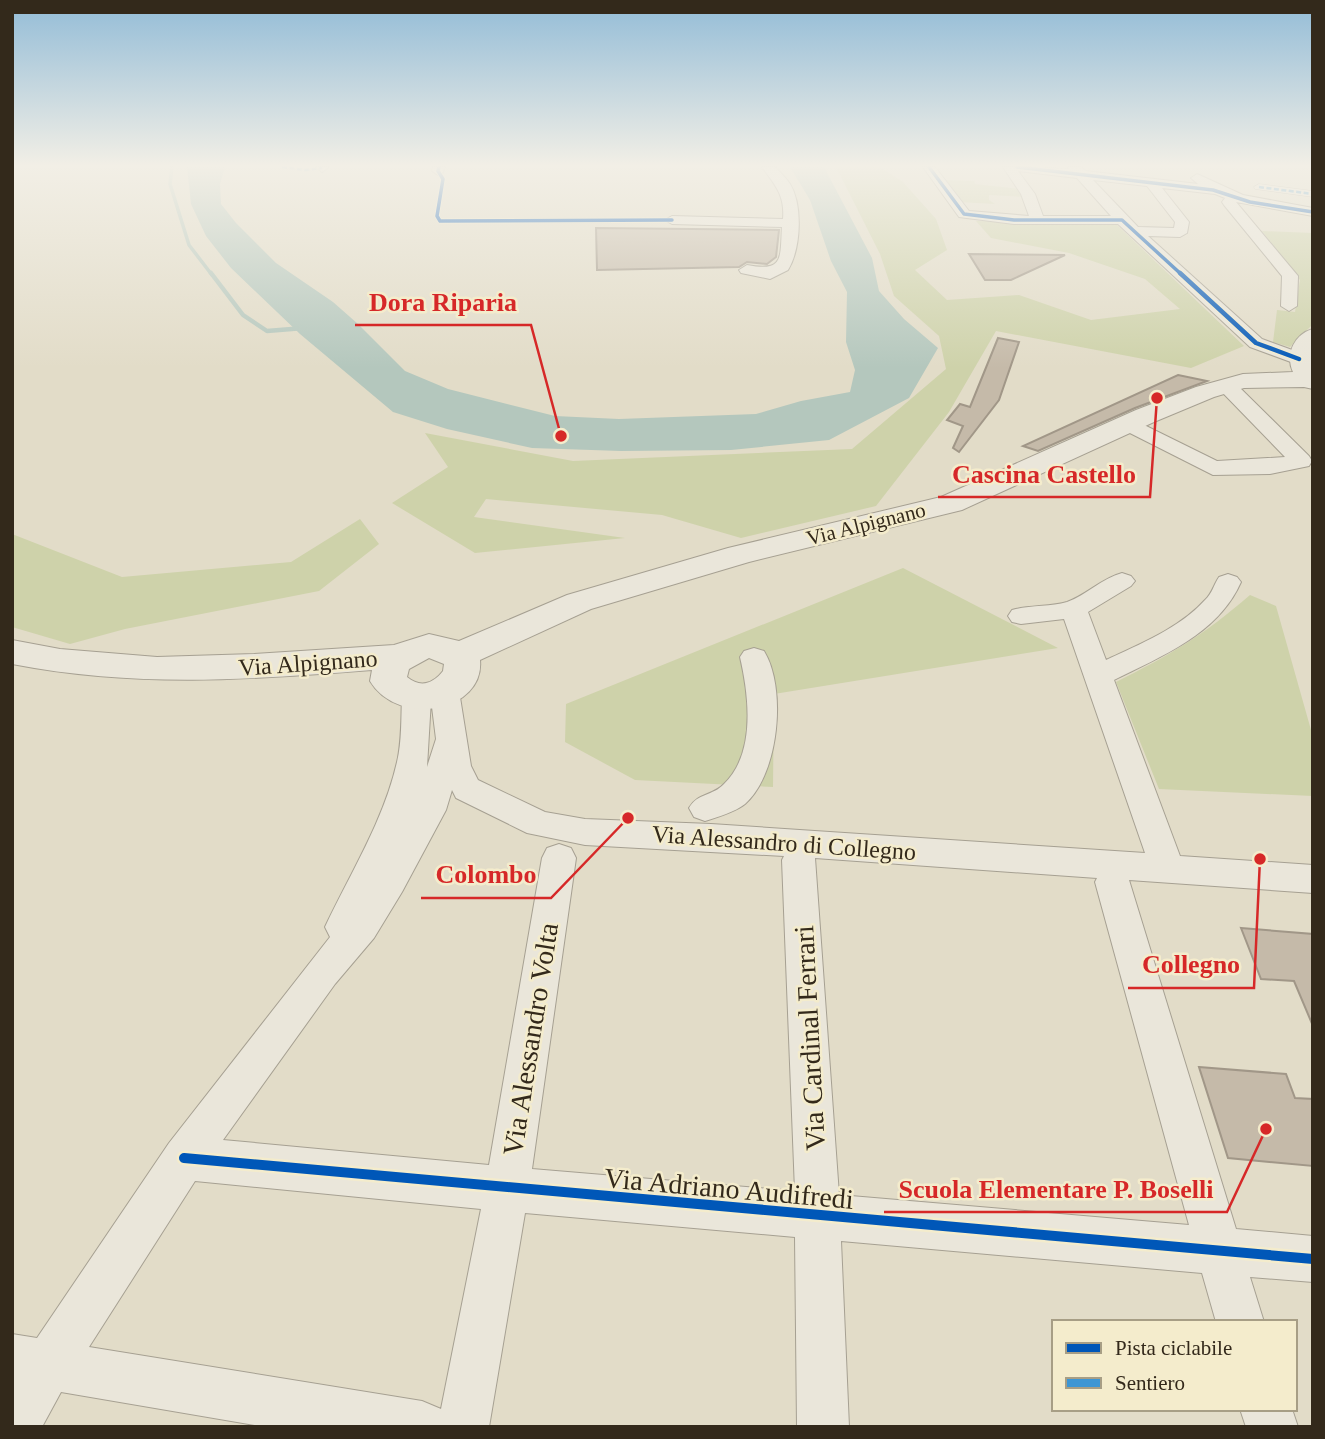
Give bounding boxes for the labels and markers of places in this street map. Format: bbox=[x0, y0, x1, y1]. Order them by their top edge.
callout: Dora Riparia bbox=[355, 278, 531, 325]
callout: Cascina Castello bbox=[938, 450, 1150, 497]
callout: Colombo bbox=[421, 851, 551, 898]
callout: Collegno bbox=[1128, 941, 1254, 988]
callout: Scuola Elementare P. Boselli bbox=[884, 1165, 1227, 1212]

